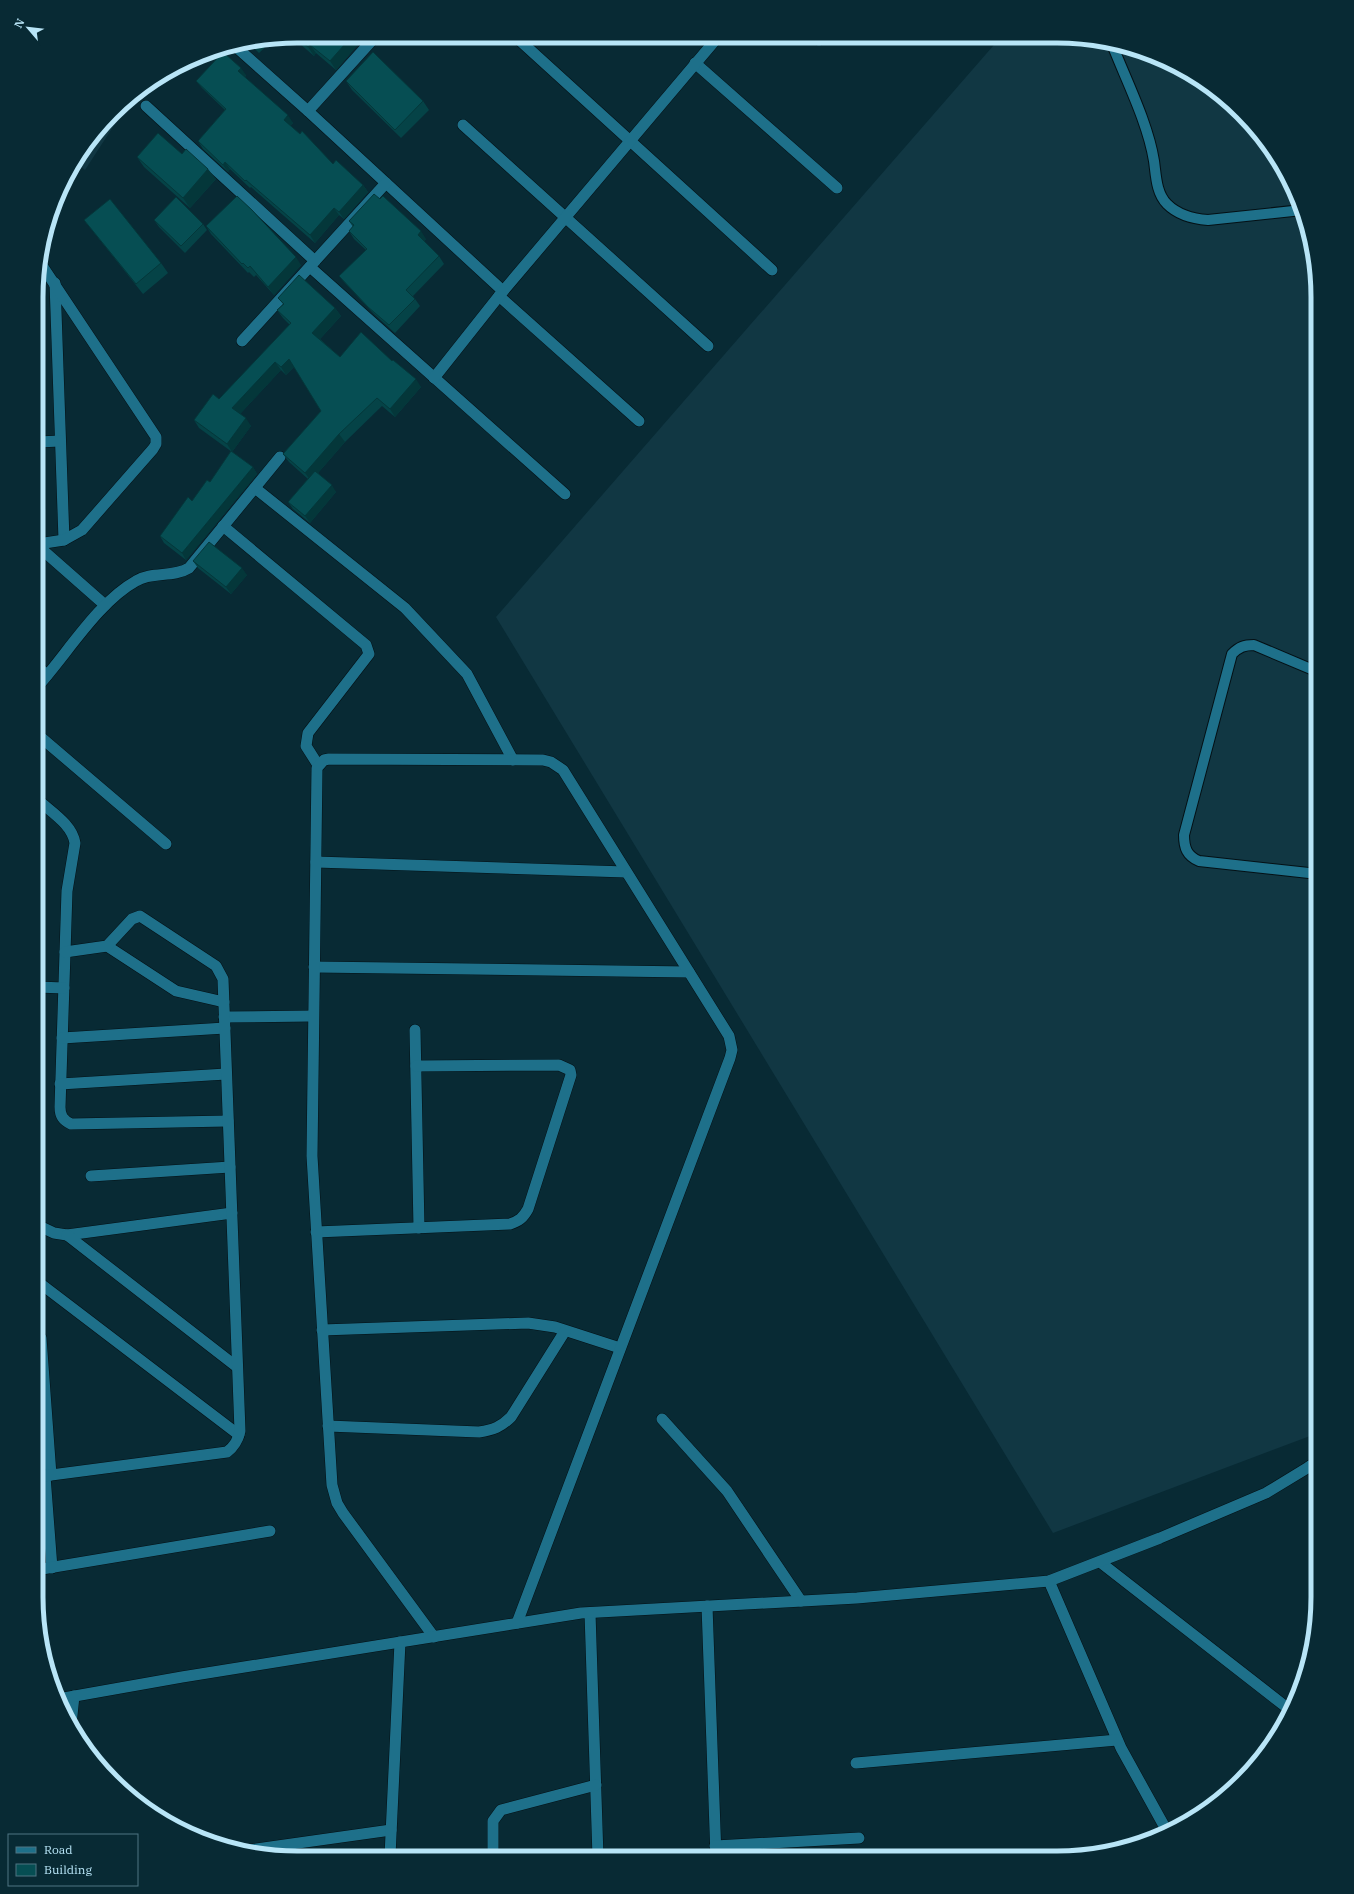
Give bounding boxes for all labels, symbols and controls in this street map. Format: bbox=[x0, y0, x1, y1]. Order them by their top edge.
north arrow bbox=[8, 8, 48, 48]
text: N bbox=[11, 16, 28, 30]
legend bbox=[8, 1834, 138, 1886]
text: Road bbox=[44, 1842, 73, 1857]
text: Building bbox=[44, 1862, 92, 1877]

